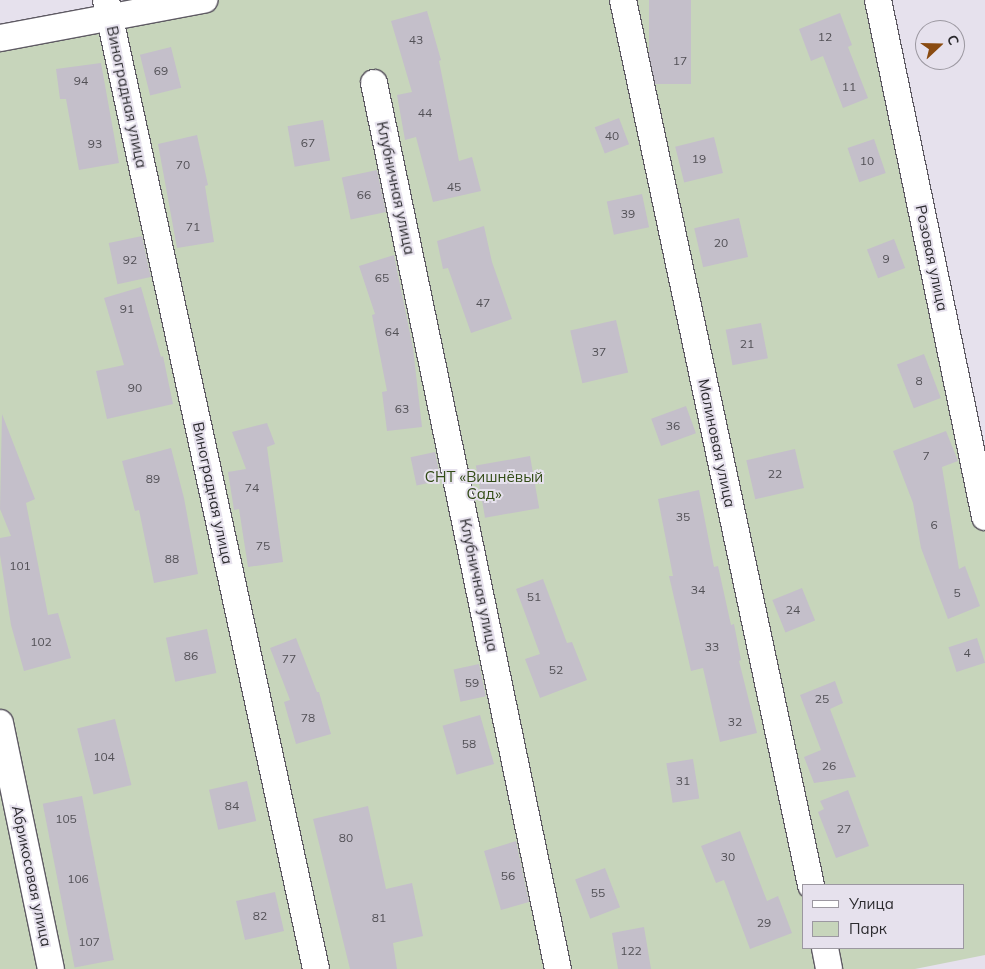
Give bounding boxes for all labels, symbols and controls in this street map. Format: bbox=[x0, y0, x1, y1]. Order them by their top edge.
north arrow bbox=[915, 20, 965, 70]
street label: Виноградная улица bbox=[103, 24, 151, 170]
house number: 12 bbox=[818, 30, 832, 44]
text: С bbox=[943, 32, 963, 48]
house number: 43 bbox=[409, 33, 423, 47]
house number: 17 bbox=[673, 54, 687, 68]
house number: 69 bbox=[154, 64, 168, 78]
house number: 94 bbox=[74, 74, 88, 88]
house number: 11 bbox=[842, 80, 856, 94]
house number: 44 bbox=[418, 106, 432, 120]
street label: Клубничная улица bbox=[373, 120, 419, 256]
house number: 40 bbox=[605, 129, 619, 143]
house number: 67 bbox=[301, 136, 315, 150]
house number: 93 bbox=[88, 137, 102, 151]
house number: 19 bbox=[692, 152, 706, 166]
house number: 10 bbox=[860, 154, 874, 168]
house number: 70 bbox=[176, 158, 190, 172]
house number: 45 bbox=[447, 180, 461, 194]
house number: 66 bbox=[357, 188, 371, 202]
street label: Розовая улица bbox=[912, 203, 952, 313]
house number: 39 bbox=[621, 207, 635, 221]
house number: 71 bbox=[186, 220, 200, 234]
house number: 20 bbox=[714, 236, 728, 250]
house number: 9 bbox=[882, 252, 890, 266]
house number: 92 bbox=[123, 253, 137, 267]
house number: 65 bbox=[375, 271, 389, 285]
house number: 47 bbox=[476, 296, 490, 310]
house number: 91 bbox=[120, 302, 134, 316]
house number: 64 bbox=[385, 325, 399, 339]
house number: 21 bbox=[740, 337, 754, 351]
house number: 37 bbox=[592, 345, 606, 359]
house number: 8 bbox=[915, 374, 923, 388]
street label: Малиновая улица bbox=[695, 377, 739, 509]
house number: 90 bbox=[128, 381, 142, 395]
house number: 63 bbox=[395, 402, 409, 416]
house number: 36 bbox=[666, 419, 680, 433]
street label: Виноградная улица bbox=[189, 420, 237, 566]
house number: 7 bbox=[922, 449, 930, 463]
park label: СНТ «Вишнёвый Cад» bbox=[425, 467, 543, 502]
house number: 22 bbox=[768, 467, 782, 481]
house number: 89 bbox=[146, 472, 160, 486]
house number: 74 bbox=[245, 481, 259, 495]
house number: 35 bbox=[676, 510, 690, 524]
street label: Клубничная улица bbox=[456, 517, 502, 653]
house number: 6 bbox=[930, 518, 938, 532]
house number: 75 bbox=[256, 539, 270, 553]
house number: 88 bbox=[165, 552, 179, 566]
house number: 101 bbox=[9, 559, 31, 573]
house number: 34 bbox=[691, 583, 705, 597]
house number: 5 bbox=[953, 586, 961, 600]
house number: 51 bbox=[527, 590, 541, 604]
house number: 24 bbox=[786, 603, 800, 617]
house number: 102 bbox=[30, 635, 52, 649]
house number: 33 bbox=[705, 640, 719, 654]
house number: 4 bbox=[963, 646, 971, 660]
house number: 86 bbox=[184, 649, 198, 663]
house number: 77 bbox=[282, 652, 296, 666]
house number: 52 bbox=[549, 663, 563, 677]
house number: 59 bbox=[465, 676, 479, 690]
house number: 25 bbox=[815, 692, 829, 706]
house number: 78 bbox=[301, 711, 315, 725]
house number: 32 bbox=[728, 715, 742, 729]
house number: 58 bbox=[462, 737, 476, 751]
house number: 104 bbox=[93, 750, 115, 764]
house number: 26 bbox=[822, 759, 836, 773]
house number: 31 bbox=[676, 774, 690, 788]
house number: 84 bbox=[225, 799, 239, 813]
street label: Абрикосовая улица bbox=[8, 804, 56, 948]
house number: 105 bbox=[55, 812, 77, 826]
house number: 27 bbox=[837, 822, 851, 836]
house number: 80 bbox=[339, 831, 353, 845]
house number: 30 bbox=[721, 850, 735, 864]
house number: 56 bbox=[501, 869, 515, 883]
house number: 106 bbox=[67, 872, 89, 886]
legend bbox=[802, 884, 965, 949]
house number: 55 bbox=[591, 886, 605, 900]
text: Улица bbox=[849, 894, 894, 913]
house number: 82 bbox=[253, 909, 267, 923]
house number: 81 bbox=[372, 911, 386, 925]
house number: 29 bbox=[757, 916, 771, 930]
text: Парк bbox=[849, 919, 887, 938]
house number: 107 bbox=[78, 935, 100, 949]
house number: 122 bbox=[620, 944, 642, 958]

